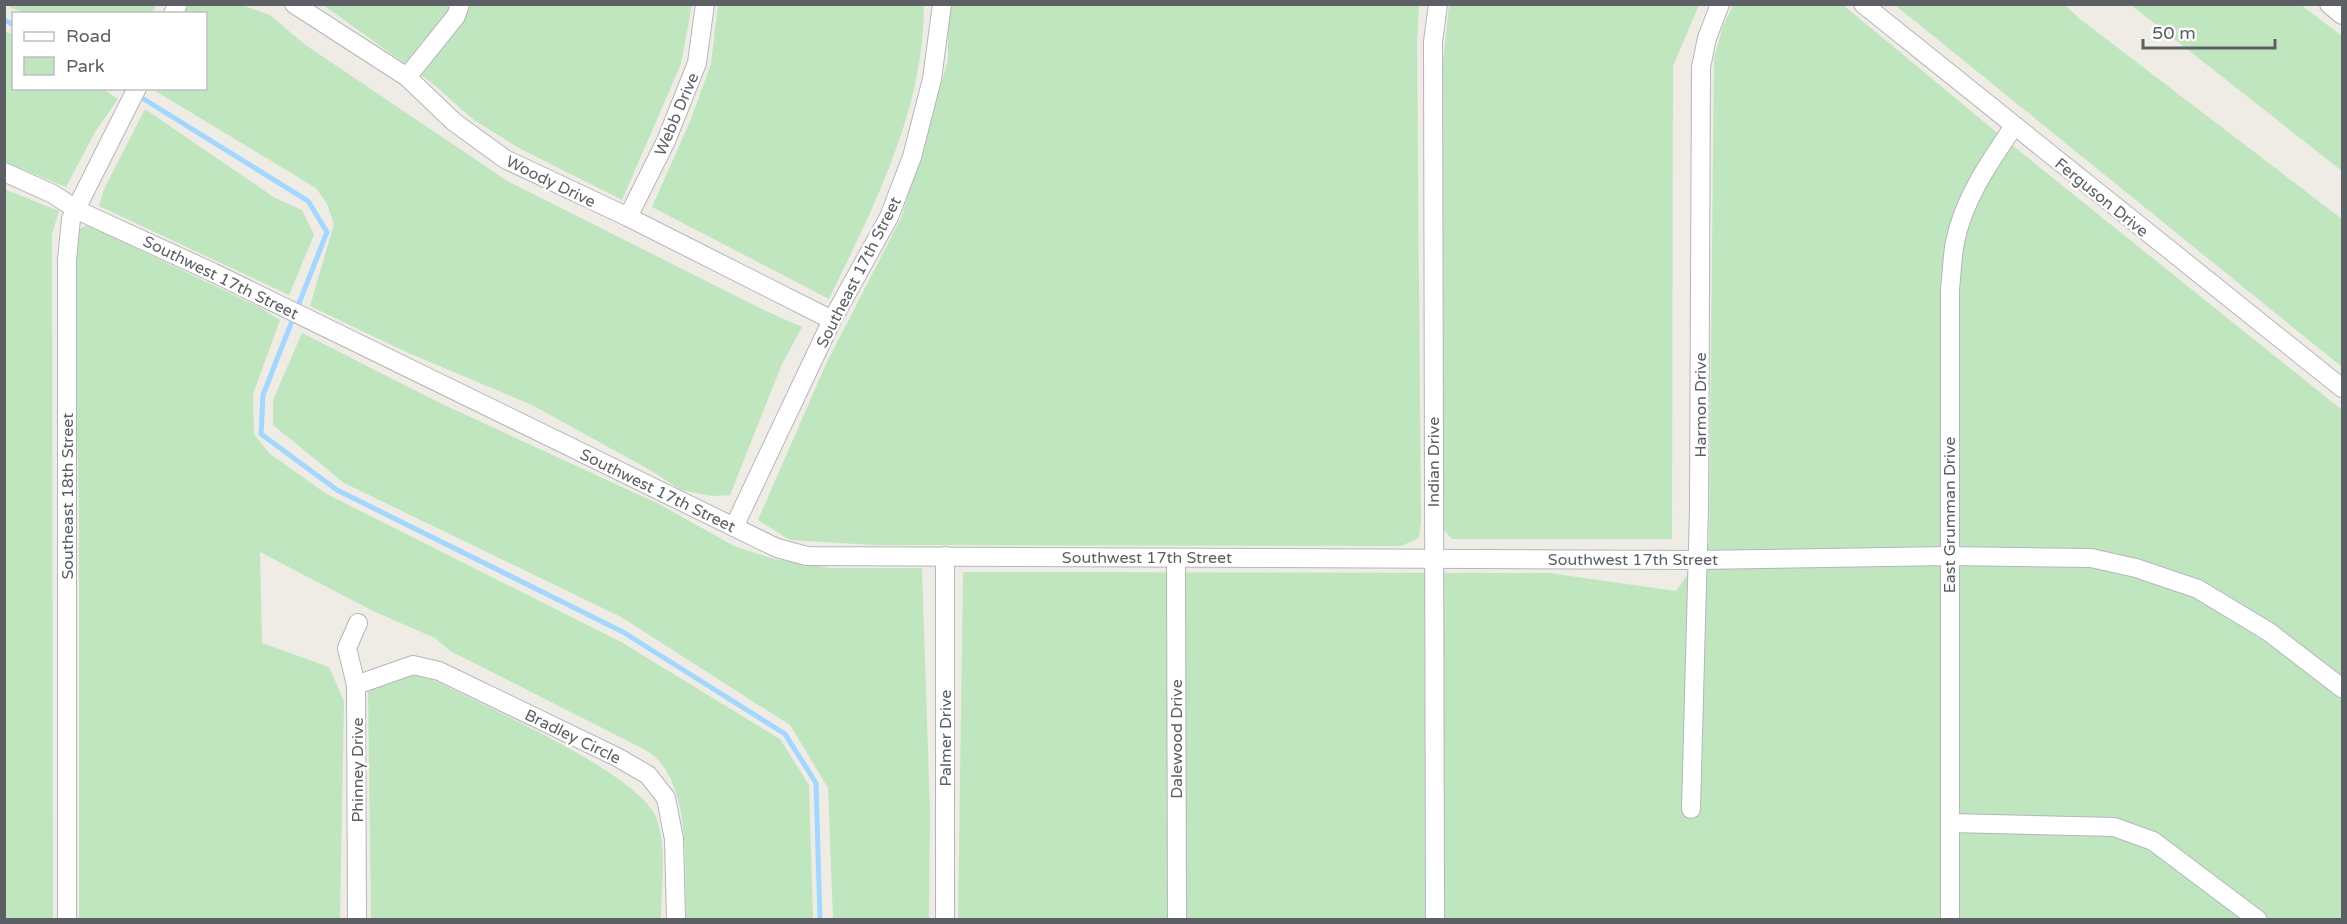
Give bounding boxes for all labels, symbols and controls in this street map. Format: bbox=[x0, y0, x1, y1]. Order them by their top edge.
legend bbox=[12, 12, 207, 90]
scale bar bbox=[2143, 12, 2275, 50]
text: 50 m bbox=[2152, 22, 2196, 44]
text: Road bbox=[66, 25, 111, 47]
text: Park bbox=[66, 55, 105, 77]
street label: Webb Drive bbox=[650, 70, 703, 159]
street label: Woody Drive bbox=[503, 152, 599, 212]
street label: Ferguson Drive bbox=[2051, 154, 2152, 242]
street label: Southeast 17th Street bbox=[812, 194, 906, 351]
street label: Southwest 17th Street bbox=[140, 232, 302, 324]
street label: Harmon Drive bbox=[1691, 353, 1711, 457]
street label: Southeast 18th Street bbox=[58, 413, 78, 579]
street label: Indian Drive bbox=[1424, 417, 1444, 507]
street label: East Grumman Drive bbox=[1940, 437, 1960, 593]
street label: Southwest 17th Street bbox=[577, 445, 739, 537]
street label: Southwest 17th Street bbox=[1062, 548, 1232, 568]
street label: Southwest 17th Street bbox=[1548, 550, 1718, 570]
street label: Dalewood Drive bbox=[1167, 679, 1187, 799]
street label: Palmer Drive bbox=[936, 690, 956, 786]
street label: Bradley Circle bbox=[521, 705, 624, 769]
street label: Phinney Drive bbox=[348, 717, 368, 823]

